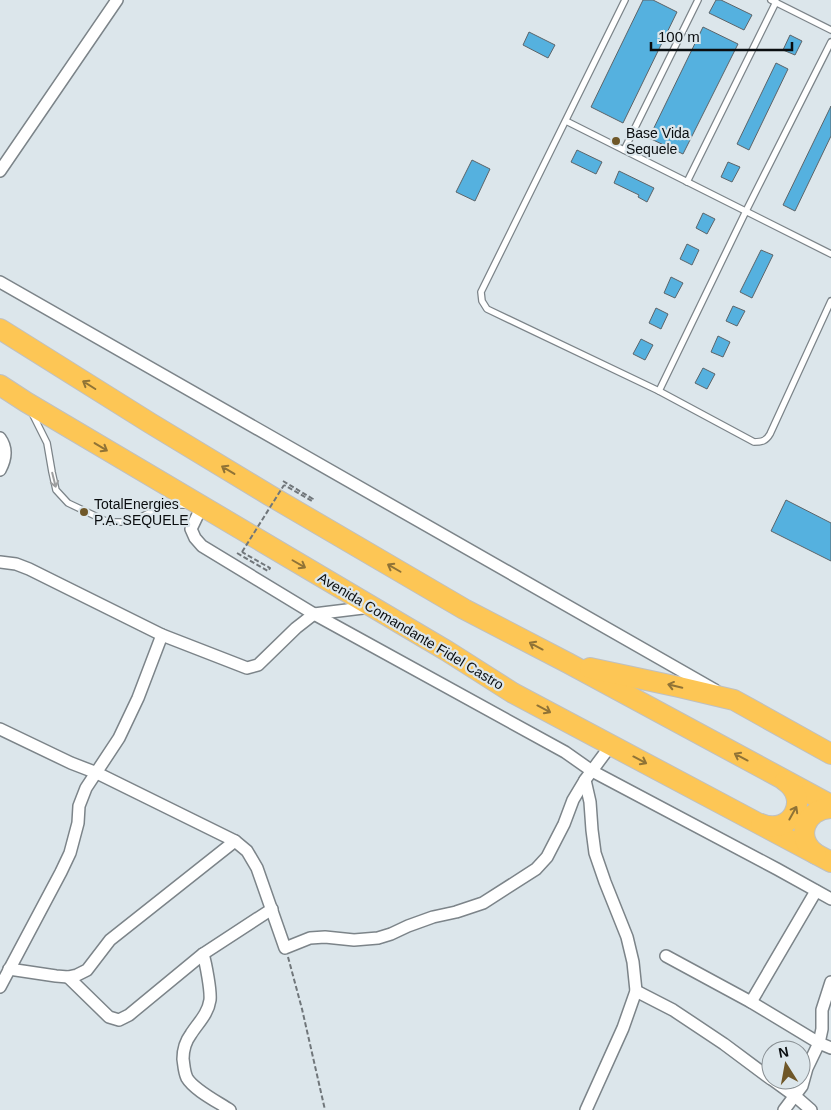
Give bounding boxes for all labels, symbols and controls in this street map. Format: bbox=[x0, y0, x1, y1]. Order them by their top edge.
scale bar bbox=[651, 20, 792, 52]
text: 100 m bbox=[658, 28, 700, 45]
place label: Base Vida Sequele bbox=[626, 125, 690, 157]
marker: Base Vida Sequele bbox=[610, 135, 622, 147]
one-way arrow bbox=[83, 380, 97, 390]
one-way arrow bbox=[94, 442, 108, 452]
one-way arrow bbox=[221, 465, 235, 475]
one-way arrow bbox=[50, 471, 59, 487]
place label: TotalEnergies P.A. SEQUELE bbox=[94, 496, 189, 528]
marker: TotalEnergies P.A. SEQUELE bbox=[78, 506, 90, 518]
one-way arrow bbox=[291, 559, 305, 569]
one-way arrow bbox=[387, 562, 402, 572]
street label: Avenida Comandante Fidel Castro bbox=[315, 569, 507, 693]
one-way arrow bbox=[529, 641, 544, 650]
one-way arrow bbox=[668, 681, 684, 690]
one-way arrow bbox=[536, 704, 551, 714]
one-way arrow bbox=[733, 752, 748, 762]
one-way arrow bbox=[633, 755, 648, 765]
one-way arrow bbox=[788, 806, 798, 821]
north arrow bbox=[761, 1040, 811, 1090]
text: N bbox=[777, 1043, 790, 1061]

